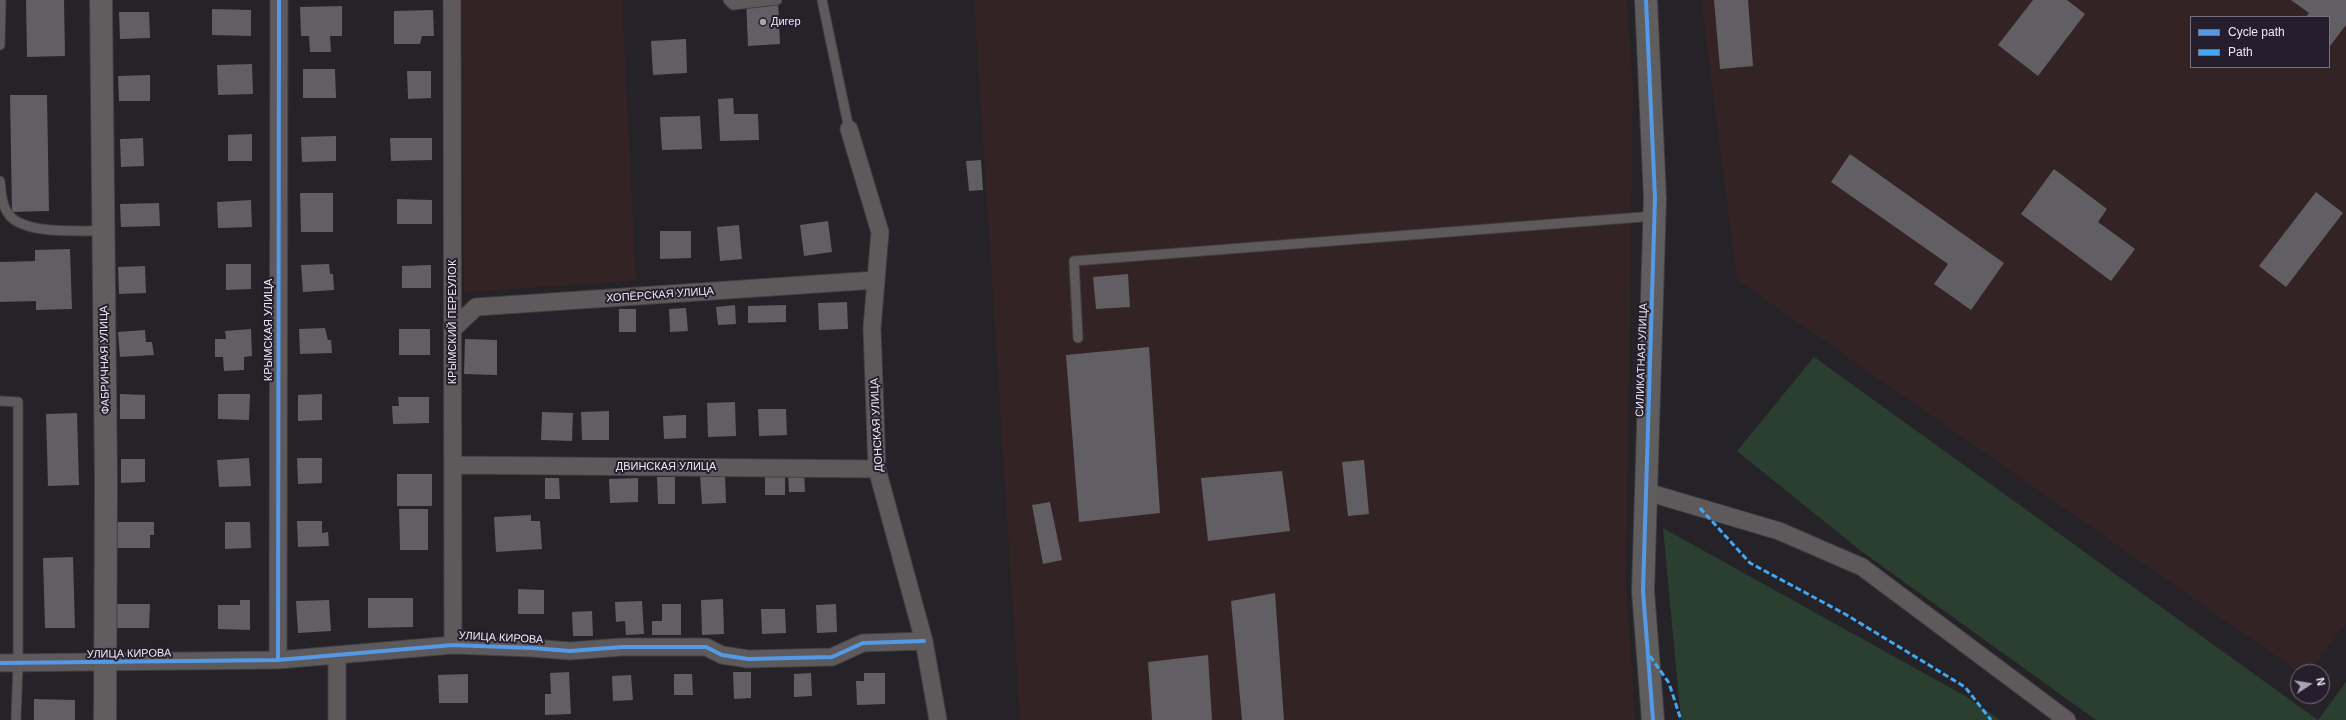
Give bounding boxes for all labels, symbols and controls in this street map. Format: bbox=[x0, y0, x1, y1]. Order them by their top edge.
place label: Дигер bbox=[771, 15, 801, 29]
legend bbox=[2190, 16, 2330, 68]
marker: Дигер bbox=[758, 17, 768, 27]
text: Cycle path bbox=[2228, 25, 2285, 39]
text: Path bbox=[2228, 45, 2253, 59]
street label: КРЫМСКИЙ ПЕРЕУЛОК bbox=[446, 260, 460, 384]
street label: КРЫМСКАЯ УЛИЦА bbox=[262, 279, 276, 381]
street label: ХОПЁРСКАЯ УЛИЦА bbox=[606, 285, 714, 305]
street label: СИЛИКАТНАЯ УЛИЦА bbox=[1633, 303, 1651, 417]
street label: ФАБРИЧНАЯ УЛИЦА bbox=[97, 306, 113, 414]
street label: ДОНСКАЯ УЛИЦА bbox=[868, 378, 886, 472]
street label: ДВИНСКАЯ УЛИЦА bbox=[616, 460, 716, 474]
street label: УЛИЦА КИРОВА bbox=[458, 629, 544, 647]
street label: УЛИЦА КИРОВА bbox=[87, 647, 171, 661]
north arrow bbox=[2290, 664, 2330, 704]
text: N bbox=[2314, 677, 2327, 687]

